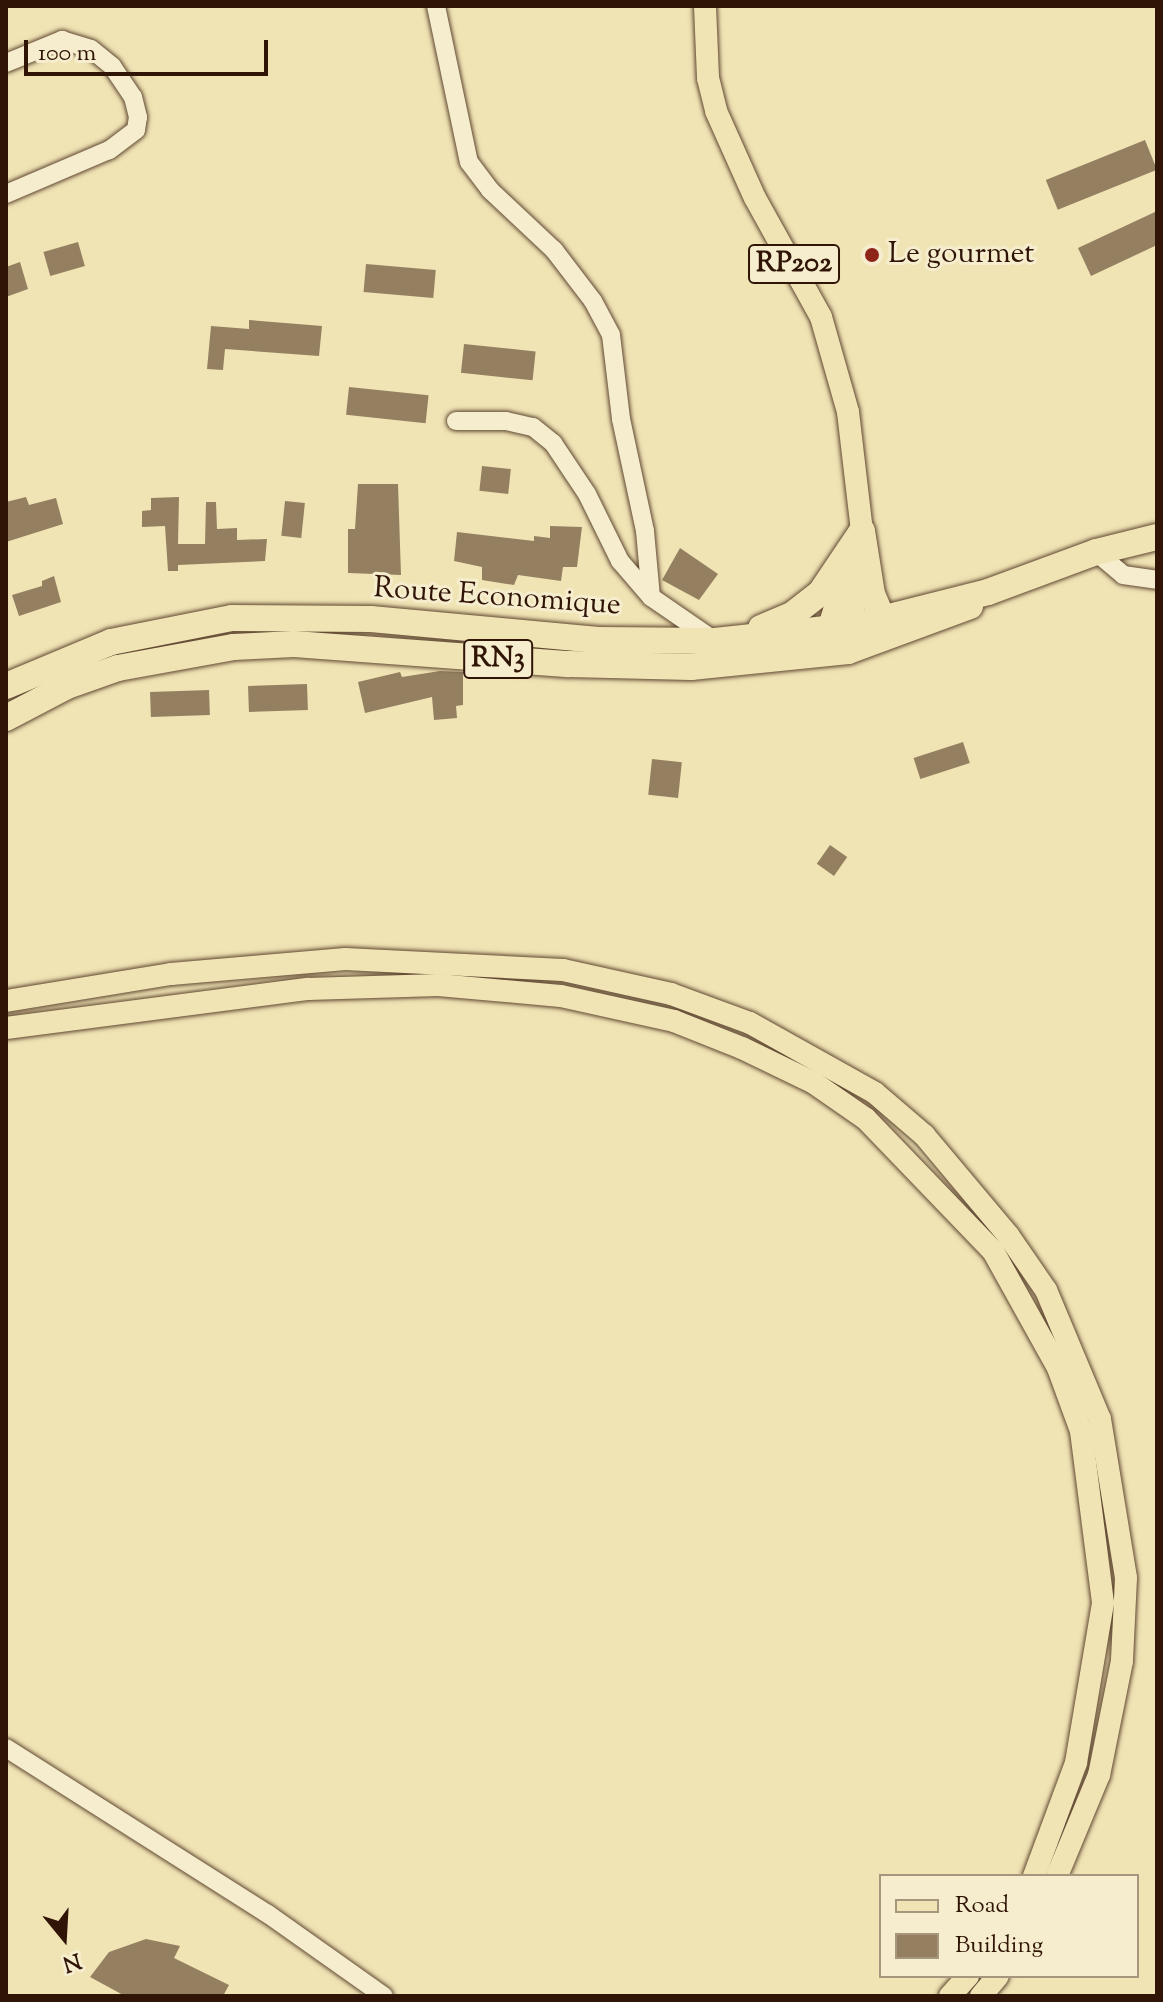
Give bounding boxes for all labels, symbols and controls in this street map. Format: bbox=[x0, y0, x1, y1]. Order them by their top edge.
scale bar bbox=[28, 24, 272, 74]
text: 100 m bbox=[38, 37, 96, 71]
place label: Le gourmet bbox=[888, 237, 1034, 273]
road number: RP202 bbox=[748, 240, 840, 288]
marker: Le gourmet bbox=[863, 246, 881, 264]
street label: Route Economique bbox=[372, 571, 622, 625]
road number: RN3 bbox=[462, 635, 534, 683]
legend bbox=[879, 1874, 1139, 1978]
text: Road bbox=[955, 1889, 1009, 1923]
north arrow bbox=[24, 1898, 104, 1978]
text: Building bbox=[955, 1929, 1043, 1963]
text: N bbox=[58, 1943, 85, 1979]

